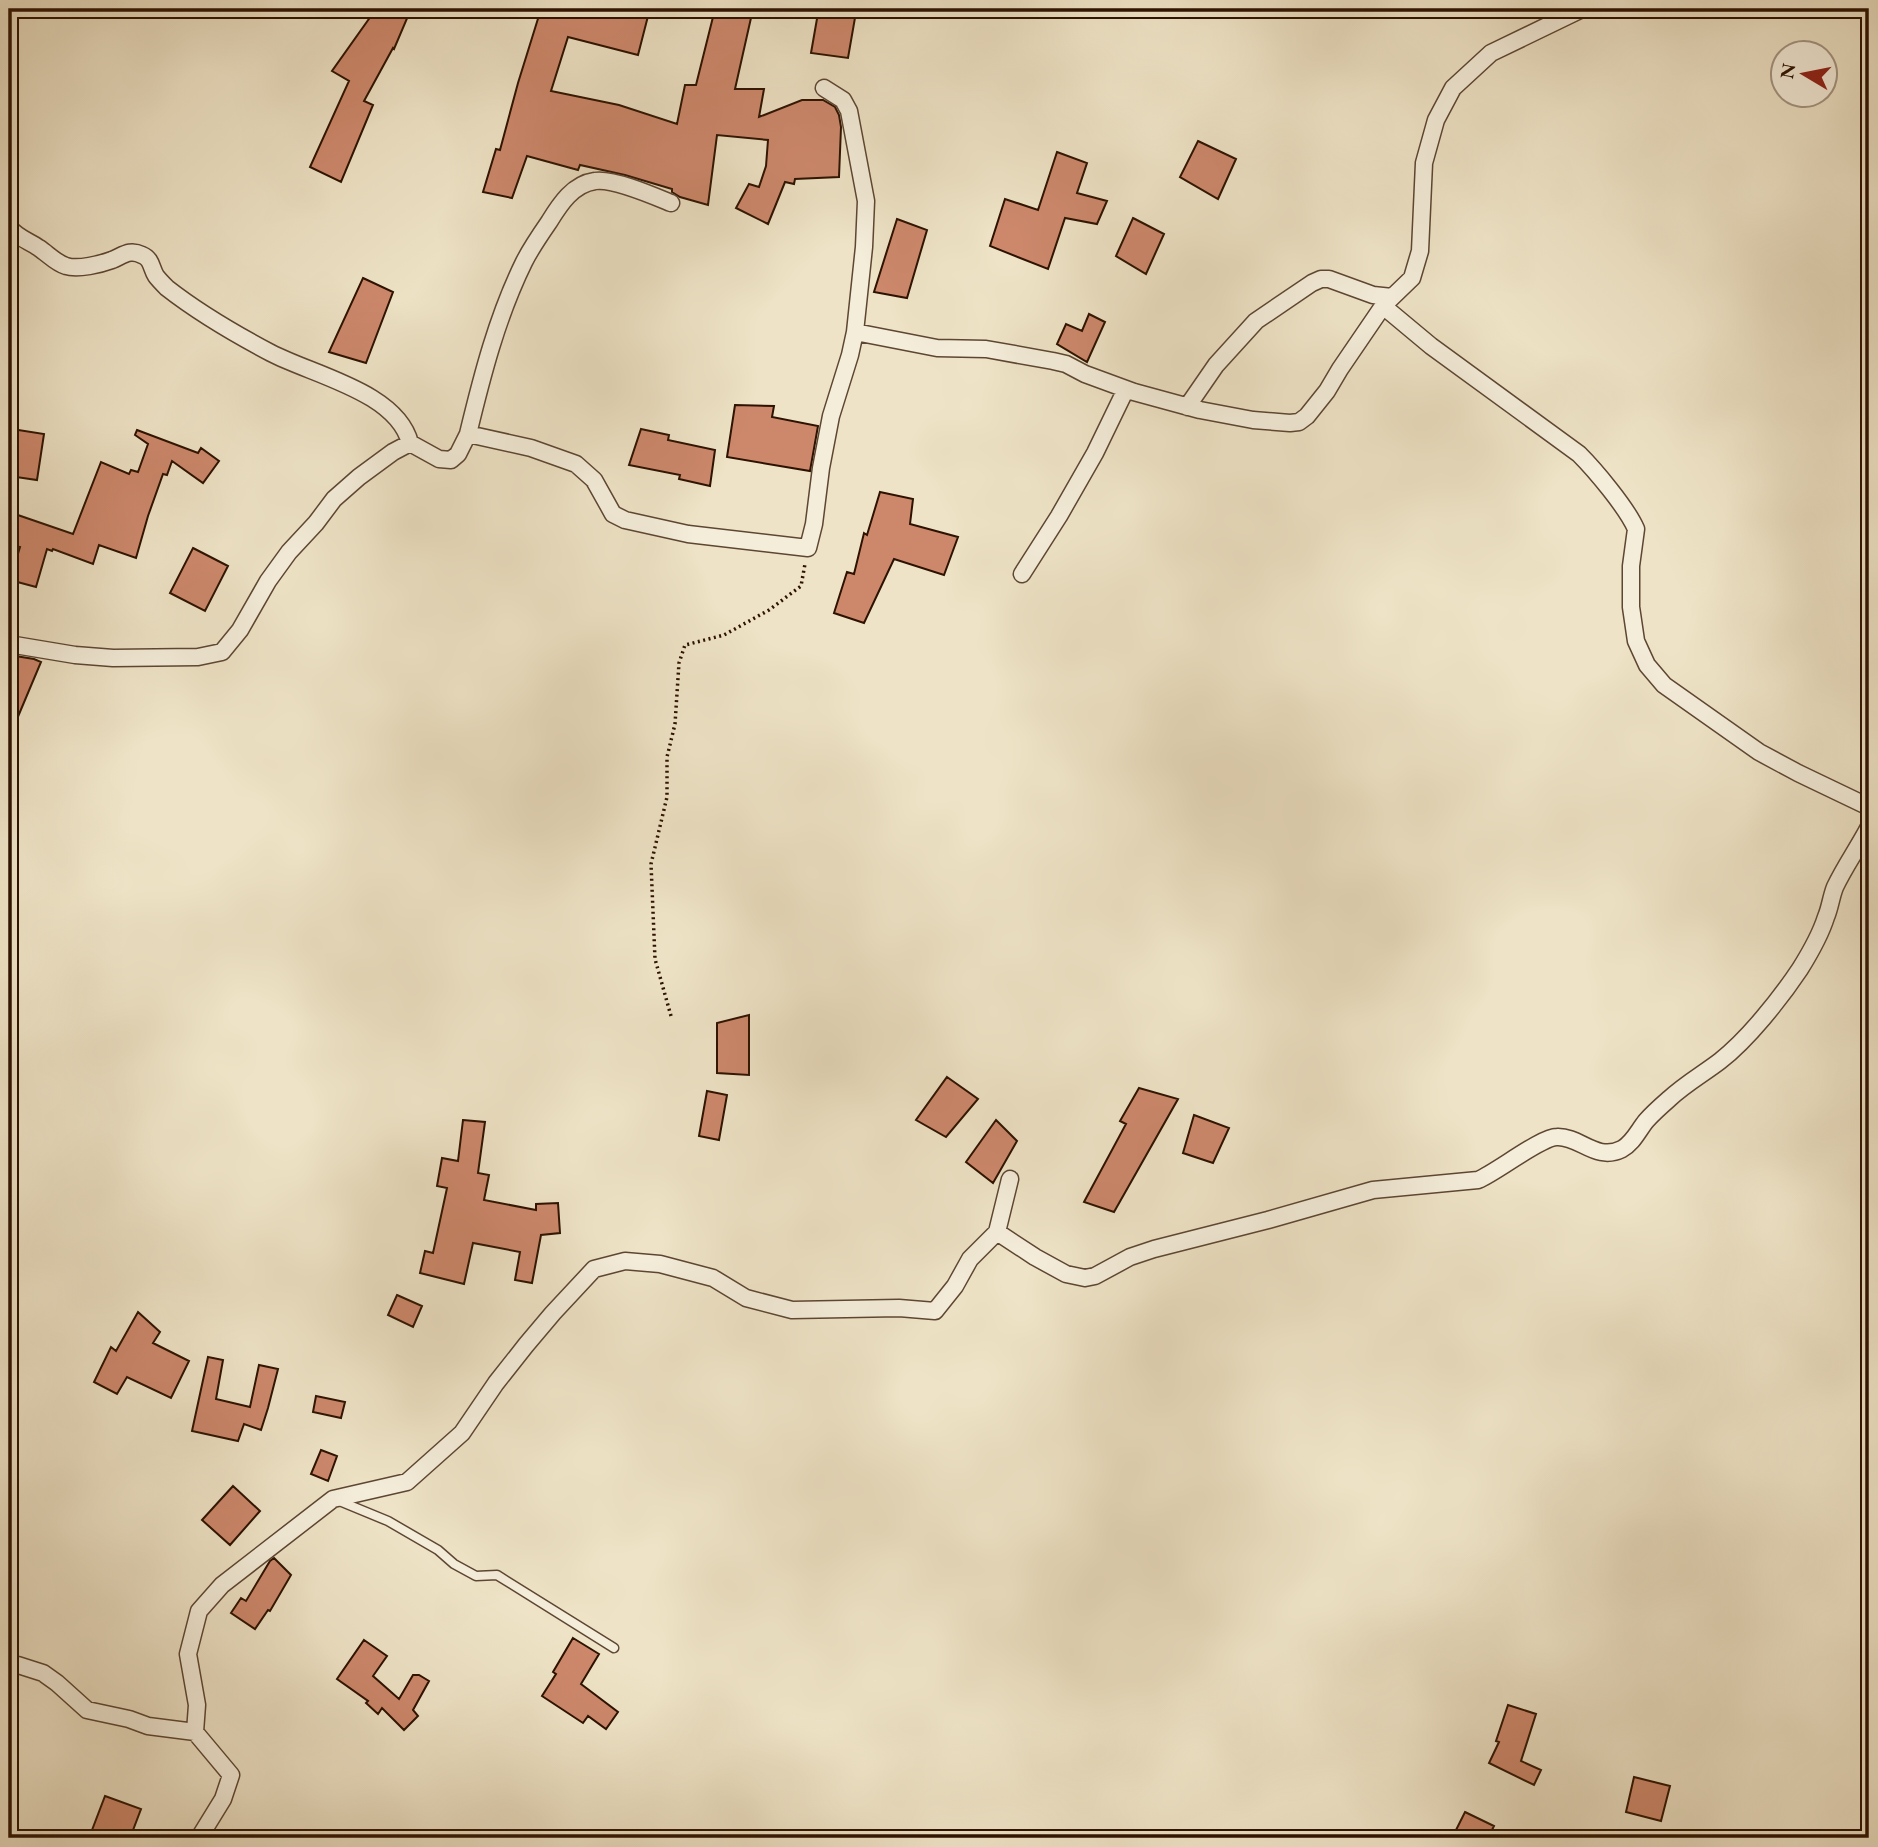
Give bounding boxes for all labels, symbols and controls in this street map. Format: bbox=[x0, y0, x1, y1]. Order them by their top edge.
north arrow bbox=[1770, 38, 1840, 108]
text: N bbox=[1774, 61, 1802, 81]

